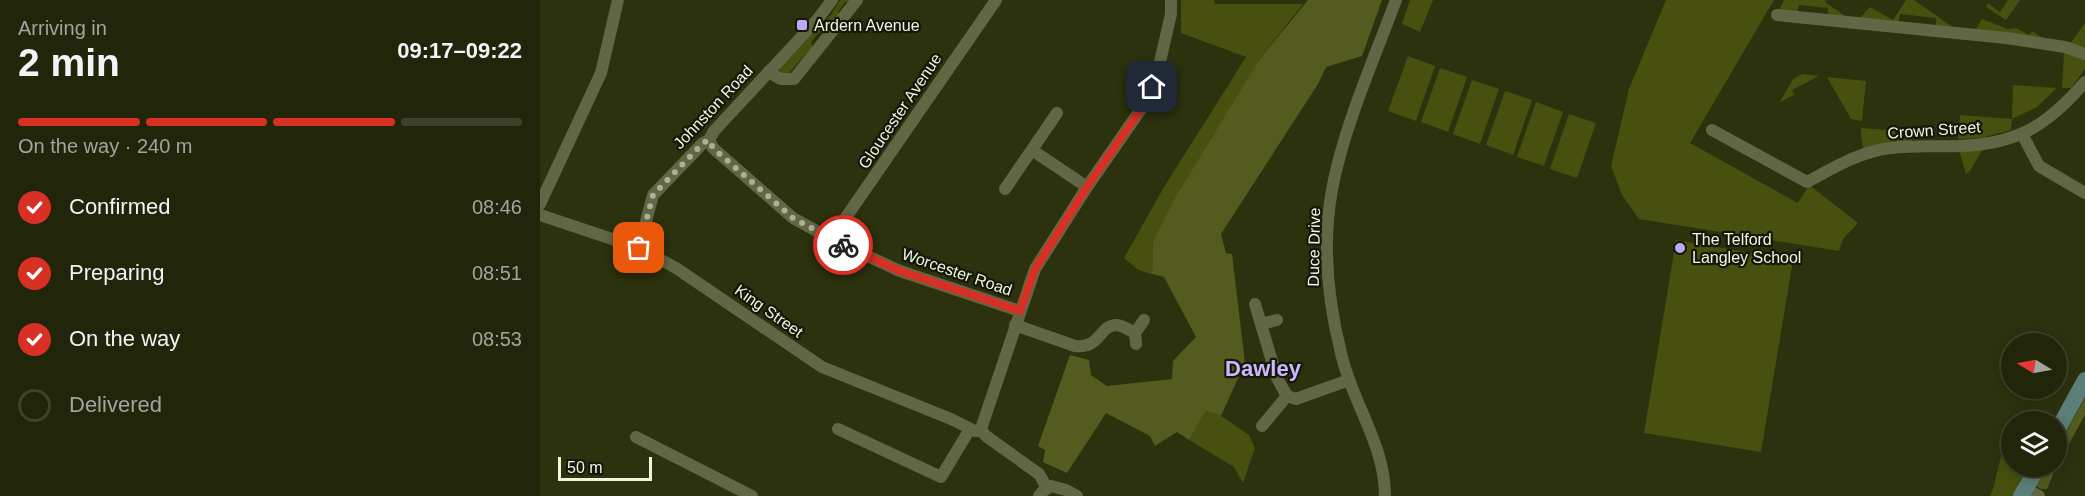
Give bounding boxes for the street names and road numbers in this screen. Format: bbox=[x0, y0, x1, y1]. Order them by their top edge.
street label: Gloucester Avenue bbox=[855, 50, 945, 172]
street label: Johnston Road bbox=[670, 62, 756, 152]
street label: Crown Street bbox=[1887, 118, 1982, 142]
street label: Duce Drive bbox=[1305, 207, 1323, 287]
street label: Worcester Road bbox=[900, 245, 1014, 299]
street label: King Street bbox=[732, 281, 807, 341]

